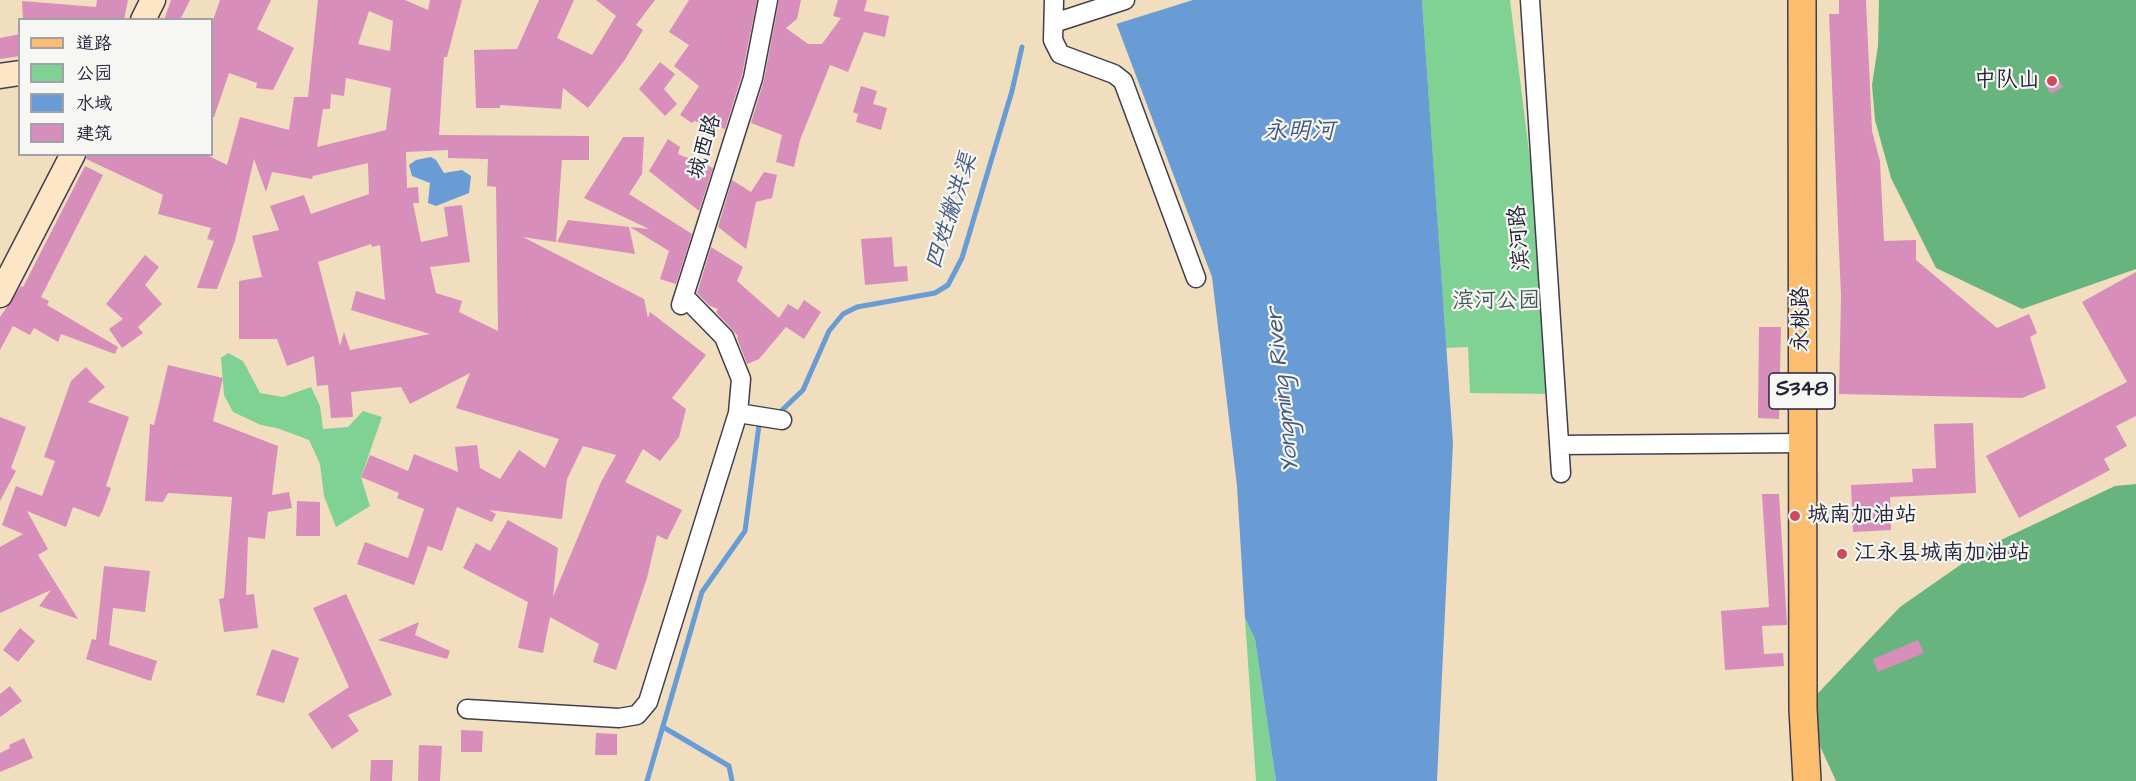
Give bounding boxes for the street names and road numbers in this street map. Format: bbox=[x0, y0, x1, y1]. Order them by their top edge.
street label: 城西路 bbox=[684, 112, 728, 182]
street label: 滨河路 bbox=[1506, 204, 1536, 272]
street label: 永桃路 bbox=[1789, 286, 1815, 352]
road number: S348 bbox=[1769, 373, 1835, 409]

